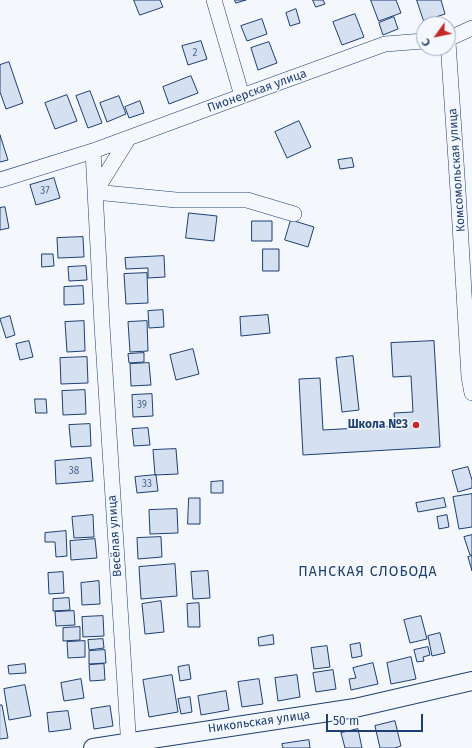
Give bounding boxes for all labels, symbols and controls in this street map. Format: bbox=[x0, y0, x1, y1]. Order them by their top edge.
north arrow bbox=[416, 16, 456, 56]
text: С bbox=[419, 36, 434, 48]
house number: 2 bbox=[193, 47, 197, 59]
street label: Пионерская улица bbox=[205, 66, 309, 116]
street label: Комсомольская улица bbox=[445, 108, 469, 232]
house number: 37 bbox=[40, 185, 50, 197]
house number: 39 bbox=[137, 399, 147, 411]
place label: Школа №3 bbox=[348, 418, 408, 432]
marker: Школа №3 bbox=[411, 420, 421, 430]
house number: 38 bbox=[69, 465, 79, 477]
house number: 33 bbox=[142, 478, 152, 490]
street label: Весёлая улица bbox=[105, 494, 125, 578]
district label: ПАНСКАЯ СЛОБОДА bbox=[298, 564, 438, 580]
scale bar bbox=[328, 706, 425, 732]
street label: Никольская улица bbox=[207, 708, 311, 736]
text: 50 m bbox=[333, 714, 359, 728]

